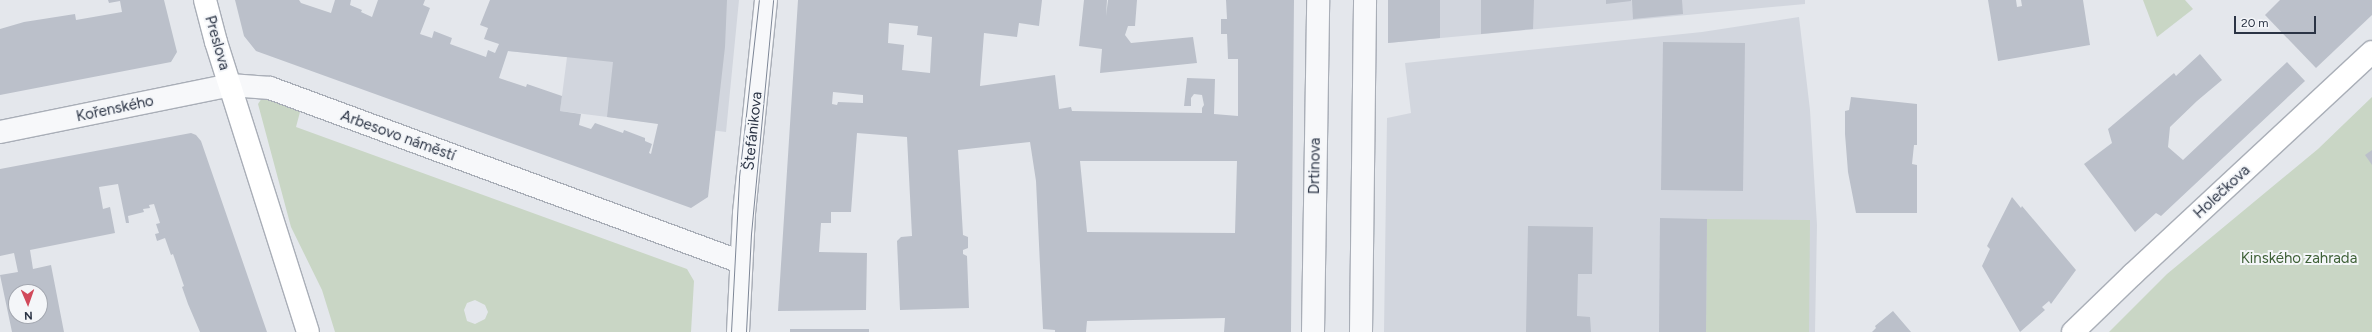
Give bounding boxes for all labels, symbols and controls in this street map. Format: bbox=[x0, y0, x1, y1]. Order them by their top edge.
scale bar bbox=[2236, 8, 2318, 34]
street label: Preslova bbox=[201, 14, 233, 72]
text: 20 m bbox=[2241, 16, 2269, 30]
street label: Štefánikova bbox=[740, 91, 766, 171]
street label: Kořenského bbox=[75, 92, 155, 126]
street label: Arbesovo náměstí bbox=[338, 107, 458, 165]
street label: Drtinova bbox=[1306, 138, 1324, 194]
street label: Holečkova bbox=[2190, 161, 2254, 223]
park label: Kinského zahrada bbox=[2241, 250, 2357, 268]
north arrow bbox=[8, 284, 48, 324]
text: N bbox=[24, 309, 33, 322]

